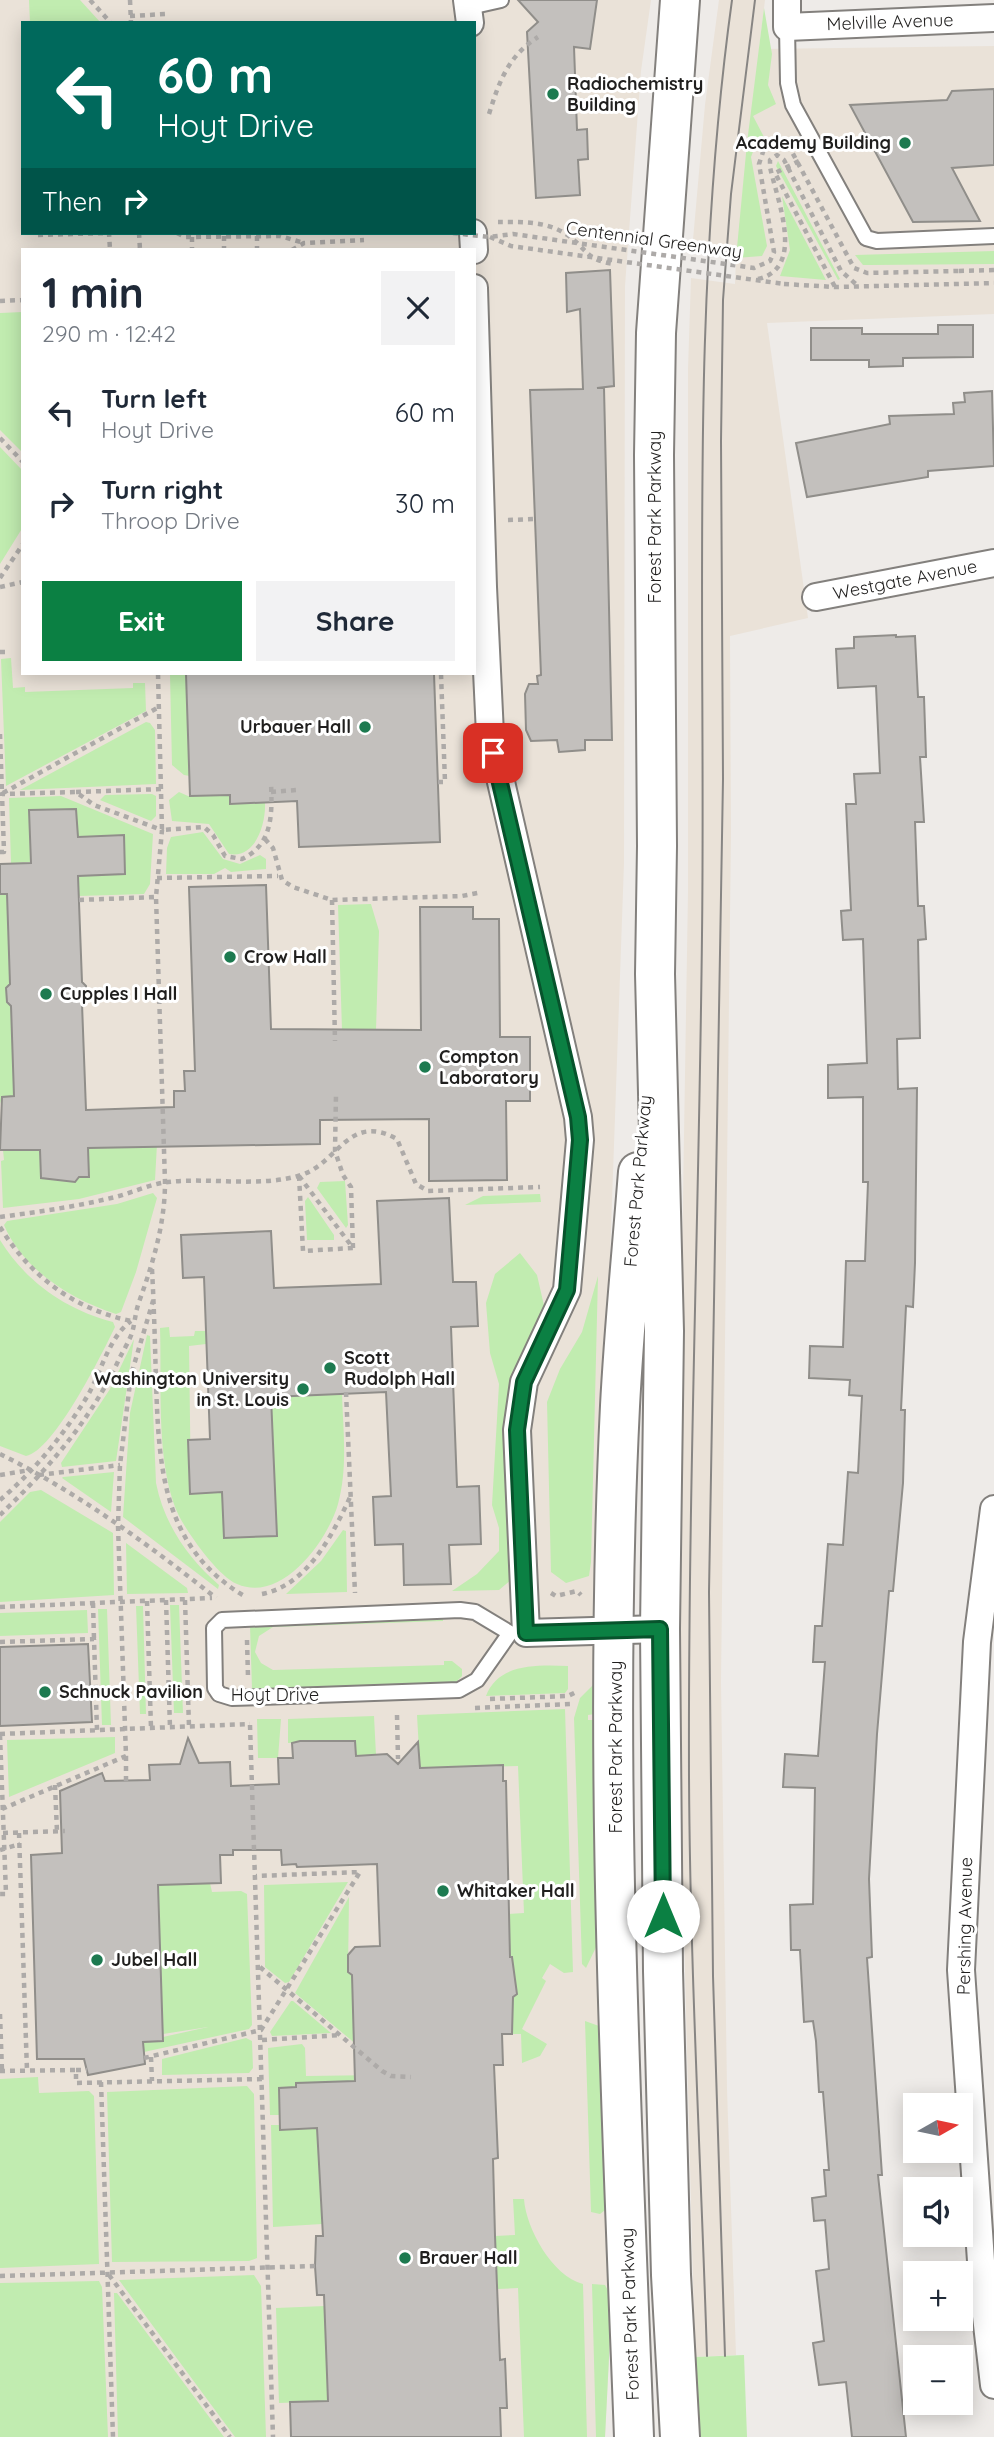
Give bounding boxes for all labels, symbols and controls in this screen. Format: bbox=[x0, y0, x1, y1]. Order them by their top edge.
street label: Melville Avenue bbox=[826, 8, 954, 35]
text: 60 m bbox=[157, 44, 273, 105]
icon: left bbox=[42, 49, 133, 140]
place label: Radiochemistry Building bbox=[567, 72, 703, 116]
marker: Radiochemistry Building bbox=[545, 86, 561, 102]
text: Hoyt Drive bbox=[157, 105, 314, 145]
place label: Academy Building bbox=[736, 131, 891, 154]
marker: Academy Building bbox=[897, 135, 913, 151]
icon: right bbox=[116, 182, 154, 220]
text: Then bbox=[42, 185, 102, 218]
street label: Centennial Greenway bbox=[564, 216, 744, 263]
text: 1 min bbox=[42, 266, 144, 319]
button: close bbox=[381, 271, 455, 345]
text: 290 m · 12:42 bbox=[42, 319, 176, 348]
text: Turn left bbox=[101, 382, 208, 415]
icon: left bbox=[42, 394, 80, 432]
text: 60 m bbox=[395, 396, 455, 429]
text: Hoyt Drive bbox=[101, 415, 214, 444]
street label: Forest Park Parkway bbox=[643, 431, 666, 603]
text: Turn right bbox=[101, 473, 223, 506]
icon: right bbox=[42, 485, 80, 523]
text: 30 m bbox=[395, 487, 455, 520]
text: Throop Drive bbox=[101, 506, 240, 535]
street label: Westgate Avenue bbox=[831, 554, 979, 605]
button: Exit bbox=[42, 581, 242, 661]
button: Share bbox=[256, 581, 455, 661]
place label: Urbauer Hall bbox=[240, 715, 351, 738]
marker: Urbauer Hall bbox=[357, 719, 373, 735]
pin bbox=[463, 723, 523, 783]
icon: arrive bbox=[474, 734, 512, 772]
place label: Crow Hall bbox=[244, 945, 327, 968]
marker: Crow Hall bbox=[222, 949, 238, 965]
place label: Cupples I Hall bbox=[60, 982, 177, 1005]
marker: Cupples I Hall bbox=[38, 986, 54, 1002]
place label: Compton Laboratory bbox=[439, 1045, 539, 1089]
marker: Compton Laboratory bbox=[417, 1059, 433, 1075]
street label: Forest Park Parkway bbox=[619, 1094, 656, 1268]
place label: Scott Rudolph Hall bbox=[344, 1346, 455, 1390]
marker: Scott Rudolph Hall bbox=[322, 1360, 338, 1376]
place label: Washington University in St. Louis bbox=[94, 1367, 289, 1411]
marker: Washington University in St. Louis bbox=[295, 1381, 311, 1397]
street label: Forest Park Parkway bbox=[604, 1661, 627, 1833]
place label: Schnuck Pavilion bbox=[59, 1680, 203, 1703]
street label: Hoyt Drive bbox=[231, 1683, 319, 1706]
marker: Schnuck Pavilion bbox=[37, 1684, 53, 1700]
street label: Pershing Avenue bbox=[952, 1857, 977, 1995]
place label: Whitaker Hall bbox=[457, 1879, 575, 1902]
position arrow bbox=[626, 1879, 700, 1953]
marker: Whitaker Hall bbox=[435, 1883, 451, 1899]
place label: Jubel Hall bbox=[111, 1948, 197, 1971]
marker: Jubel Hall bbox=[89, 1952, 105, 1968]
north arrow bbox=[903, 2093, 973, 2163]
map controls bbox=[903, 2093, 973, 2415]
button: sound bbox=[903, 2177, 973, 2247]
street label: Forest Park Parkway bbox=[615, 2227, 644, 2401]
place label: Brauer Hall bbox=[419, 2246, 518, 2269]
marker: Brauer Hall bbox=[397, 2250, 413, 2266]
button: + bbox=[903, 2261, 973, 2331]
button: − bbox=[903, 2345, 973, 2415]

